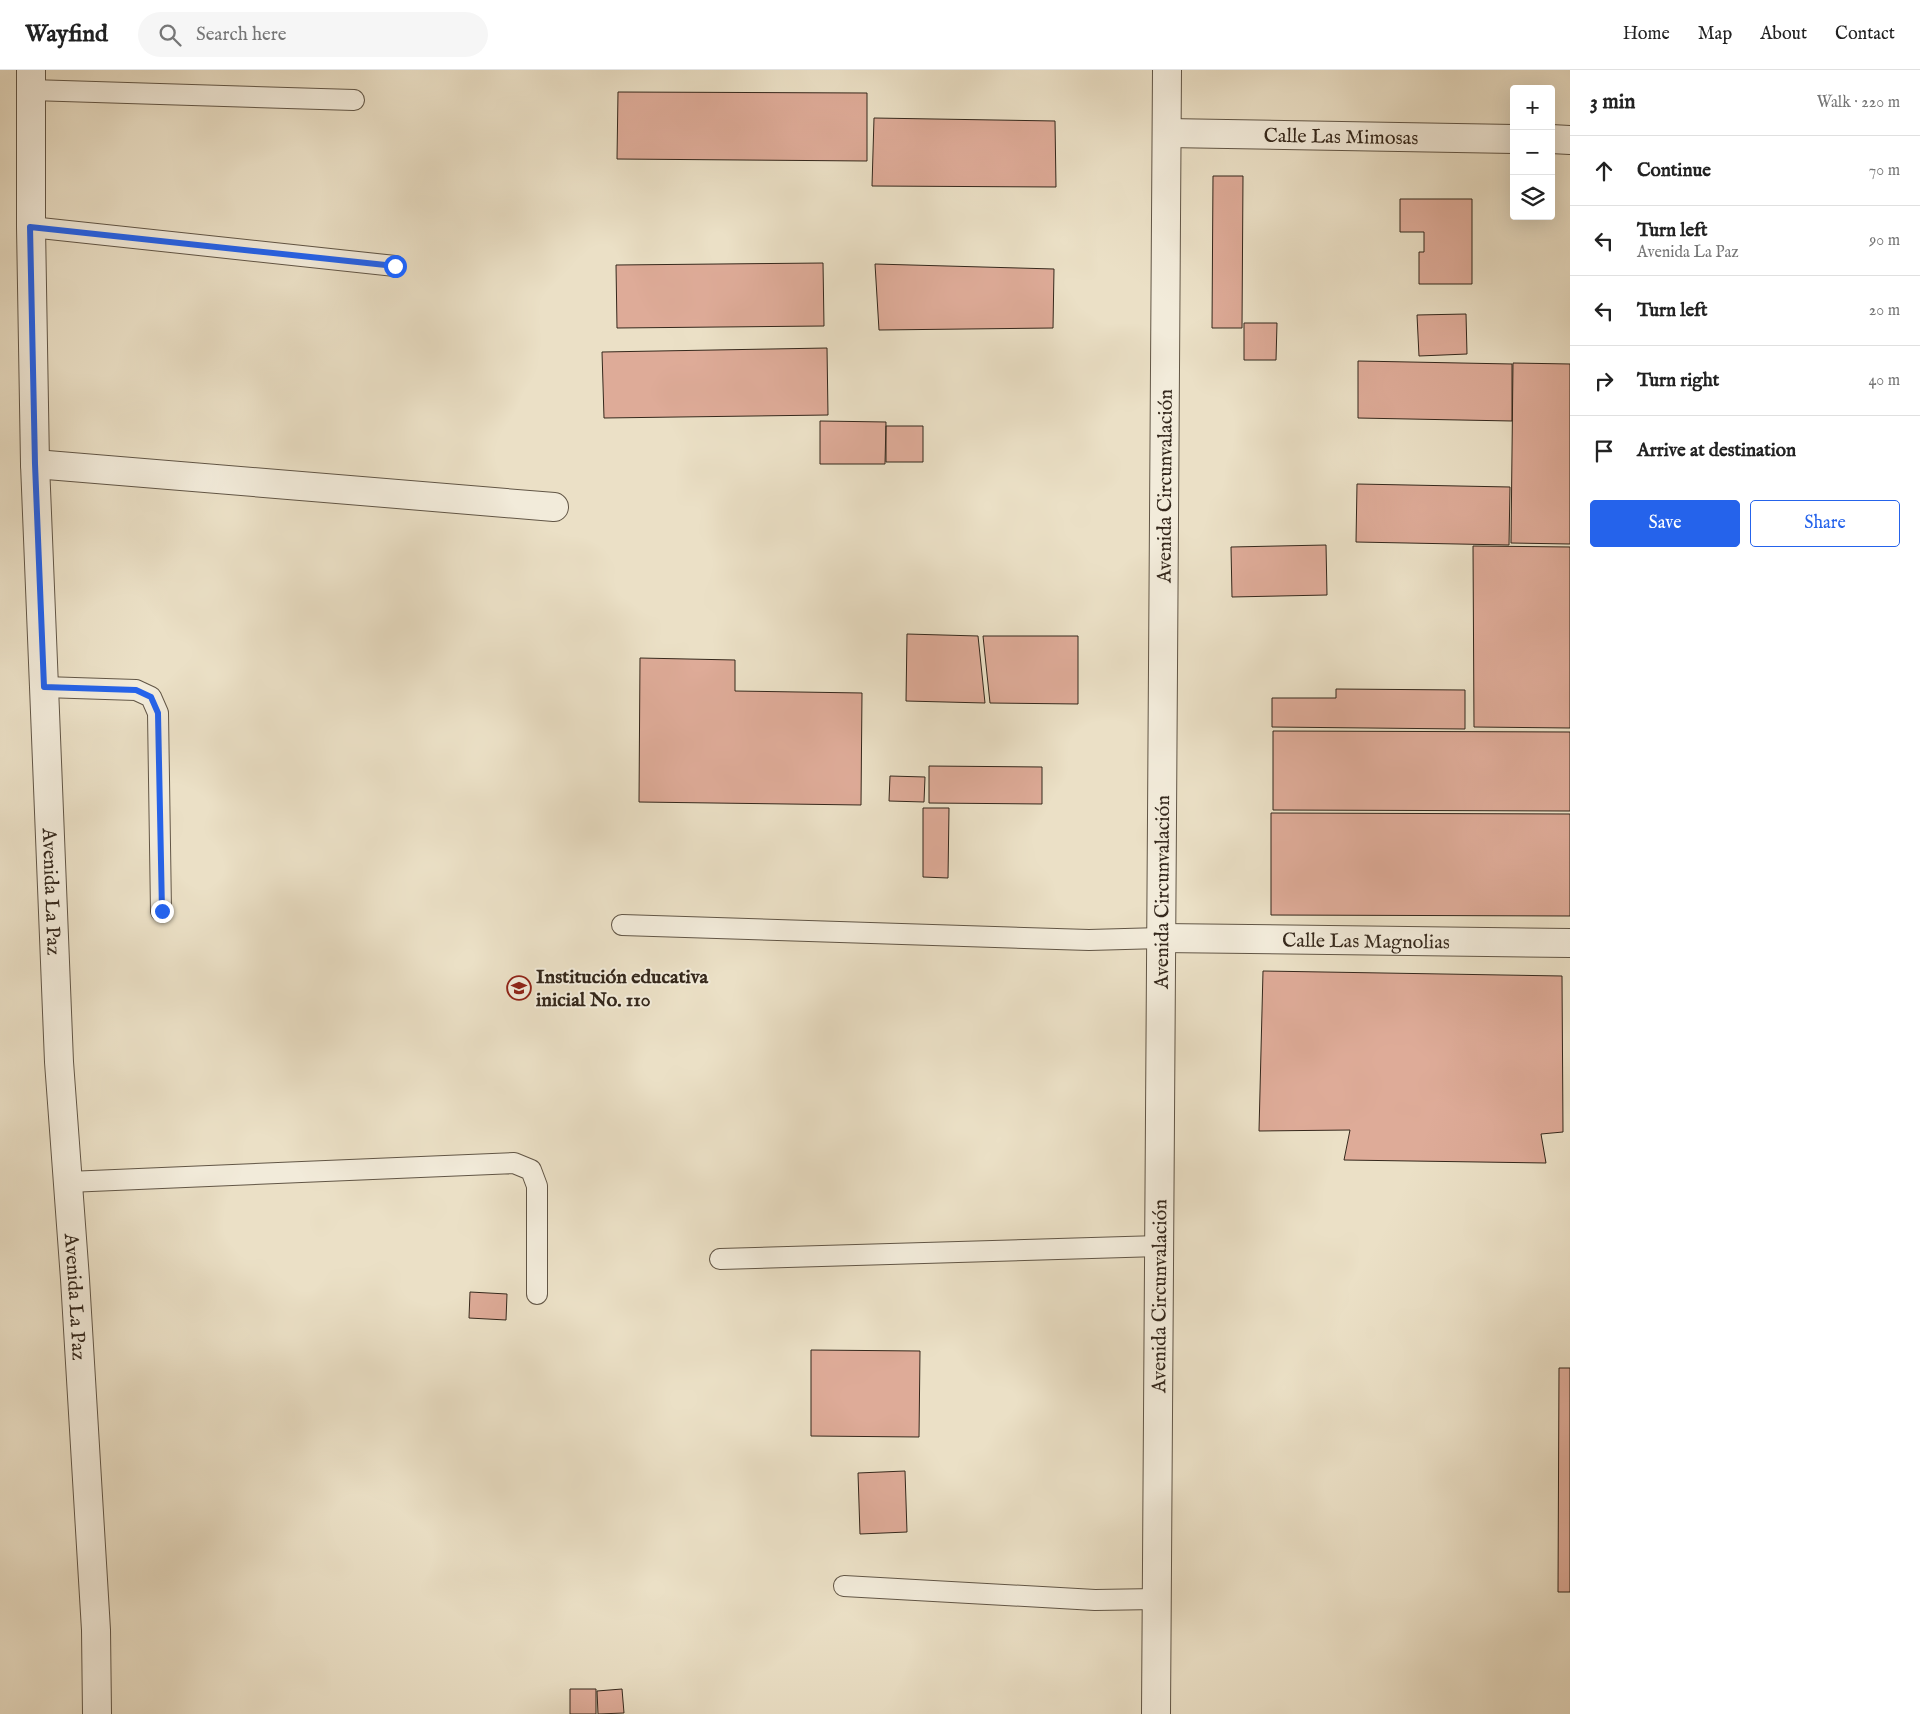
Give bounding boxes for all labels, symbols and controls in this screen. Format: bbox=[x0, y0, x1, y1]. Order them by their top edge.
search box bbox=[138, 12, 488, 57]
text: Wayfind bbox=[25, 19, 108, 50]
icon: search bbox=[156, 21, 184, 49]
text: Search here bbox=[196, 23, 286, 47]
text: Home bbox=[1623, 23, 1670, 46]
text: Map bbox=[1698, 23, 1732, 46]
text: About bbox=[1760, 23, 1807, 46]
text: Contact bbox=[1835, 23, 1895, 46]
map controls bbox=[1510, 85, 1555, 220]
button: + bbox=[1510, 85, 1555, 130]
text: 3 min bbox=[1590, 89, 1635, 116]
text: Walk · 220 m bbox=[1817, 93, 1900, 113]
street label: Calle Las Mimosas bbox=[1263, 124, 1419, 151]
button: − bbox=[1510, 130, 1555, 175]
icon: ahead bbox=[1590, 157, 1618, 185]
text: Continue bbox=[1637, 159, 1711, 183]
text: 70 m bbox=[1869, 161, 1900, 181]
button: layers bbox=[1510, 175, 1555, 220]
text: Turn left bbox=[1637, 219, 1708, 243]
icon: left bbox=[1590, 227, 1618, 255]
text: 90 m bbox=[1869, 231, 1900, 251]
text: Avenida La Paz bbox=[1637, 243, 1739, 263]
route start bbox=[384, 255, 407, 278]
icon: left bbox=[1590, 297, 1618, 325]
text: Turn left bbox=[1637, 299, 1708, 323]
text: 20 m bbox=[1869, 301, 1900, 321]
icon: right bbox=[1590, 367, 1618, 395]
text: Turn right bbox=[1637, 369, 1719, 393]
text: 40 m bbox=[1868, 371, 1900, 391]
street label: Avenida Circunvalación bbox=[1153, 389, 1179, 584]
icon: arrive bbox=[1590, 437, 1618, 465]
text: Arrive at destination bbox=[1637, 439, 1796, 463]
button: Save bbox=[1590, 500, 1740, 547]
button: Share bbox=[1750, 500, 1900, 547]
street label: Avenida Circunvalación bbox=[1150, 795, 1176, 990]
street label: Avenida La Paz bbox=[36, 827, 66, 956]
route end bbox=[151, 900, 174, 923]
street label: Calle Las Magnolias bbox=[1282, 928, 1450, 956]
place label: Institución educativa inicial No. 110 bbox=[536, 965, 709, 1013]
school or university icon: Institución educativa inicial No. 110 bbox=[506, 975, 532, 1001]
street label: Avenida Circunvalación bbox=[1147, 1199, 1173, 1394]
street label: Avenida La Paz bbox=[58, 1232, 91, 1361]

